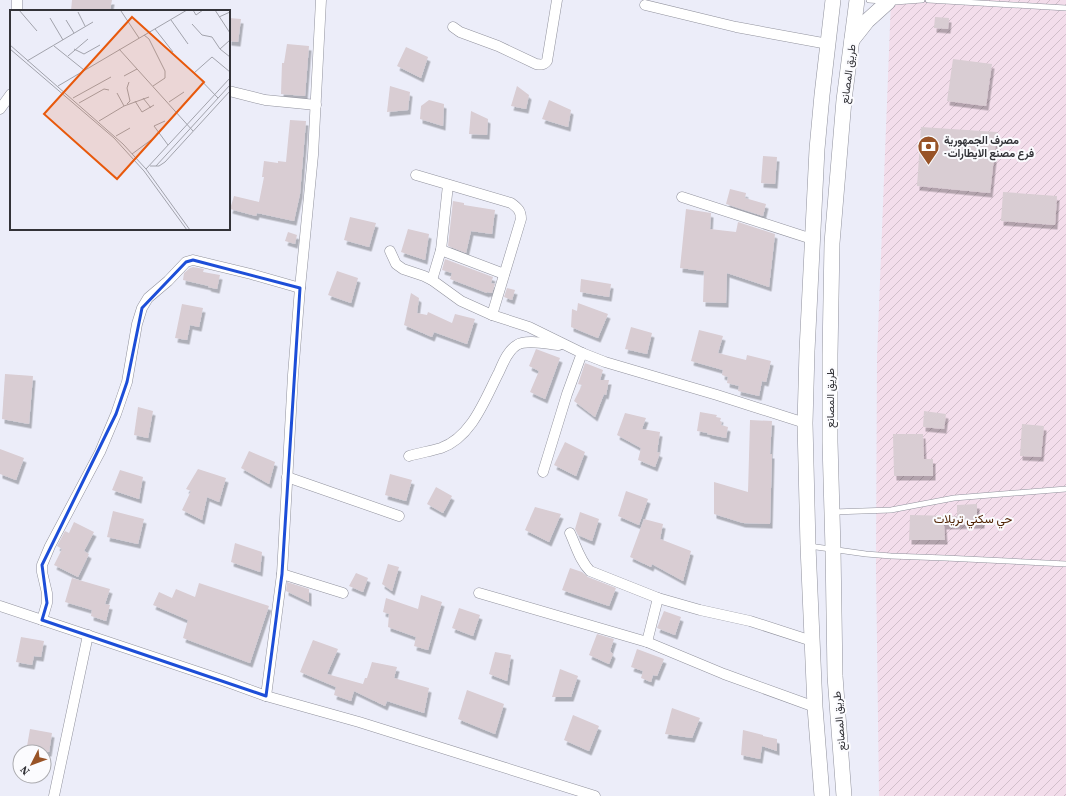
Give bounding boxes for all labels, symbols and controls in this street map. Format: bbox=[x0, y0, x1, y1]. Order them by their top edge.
inset map bbox=[10, 10, 230, 230]
street label: طريق المصانع bbox=[837, 43, 860, 105]
bank icon: مصرف الجمهورية -فرع مصنع الايطارات bbox=[915, 133, 941, 166]
place label: مصرف الجمهورية -فرع مصنع الايطارات bbox=[944, 133, 1034, 161]
street label: طريق المصانع bbox=[823, 368, 838, 428]
district label: حي سكني تريلات bbox=[934, 511, 1012, 529]
street label: طريق المصانع bbox=[829, 690, 850, 751]
north arrow bbox=[12, 744, 52, 784]
text: N bbox=[17, 762, 33, 778]

